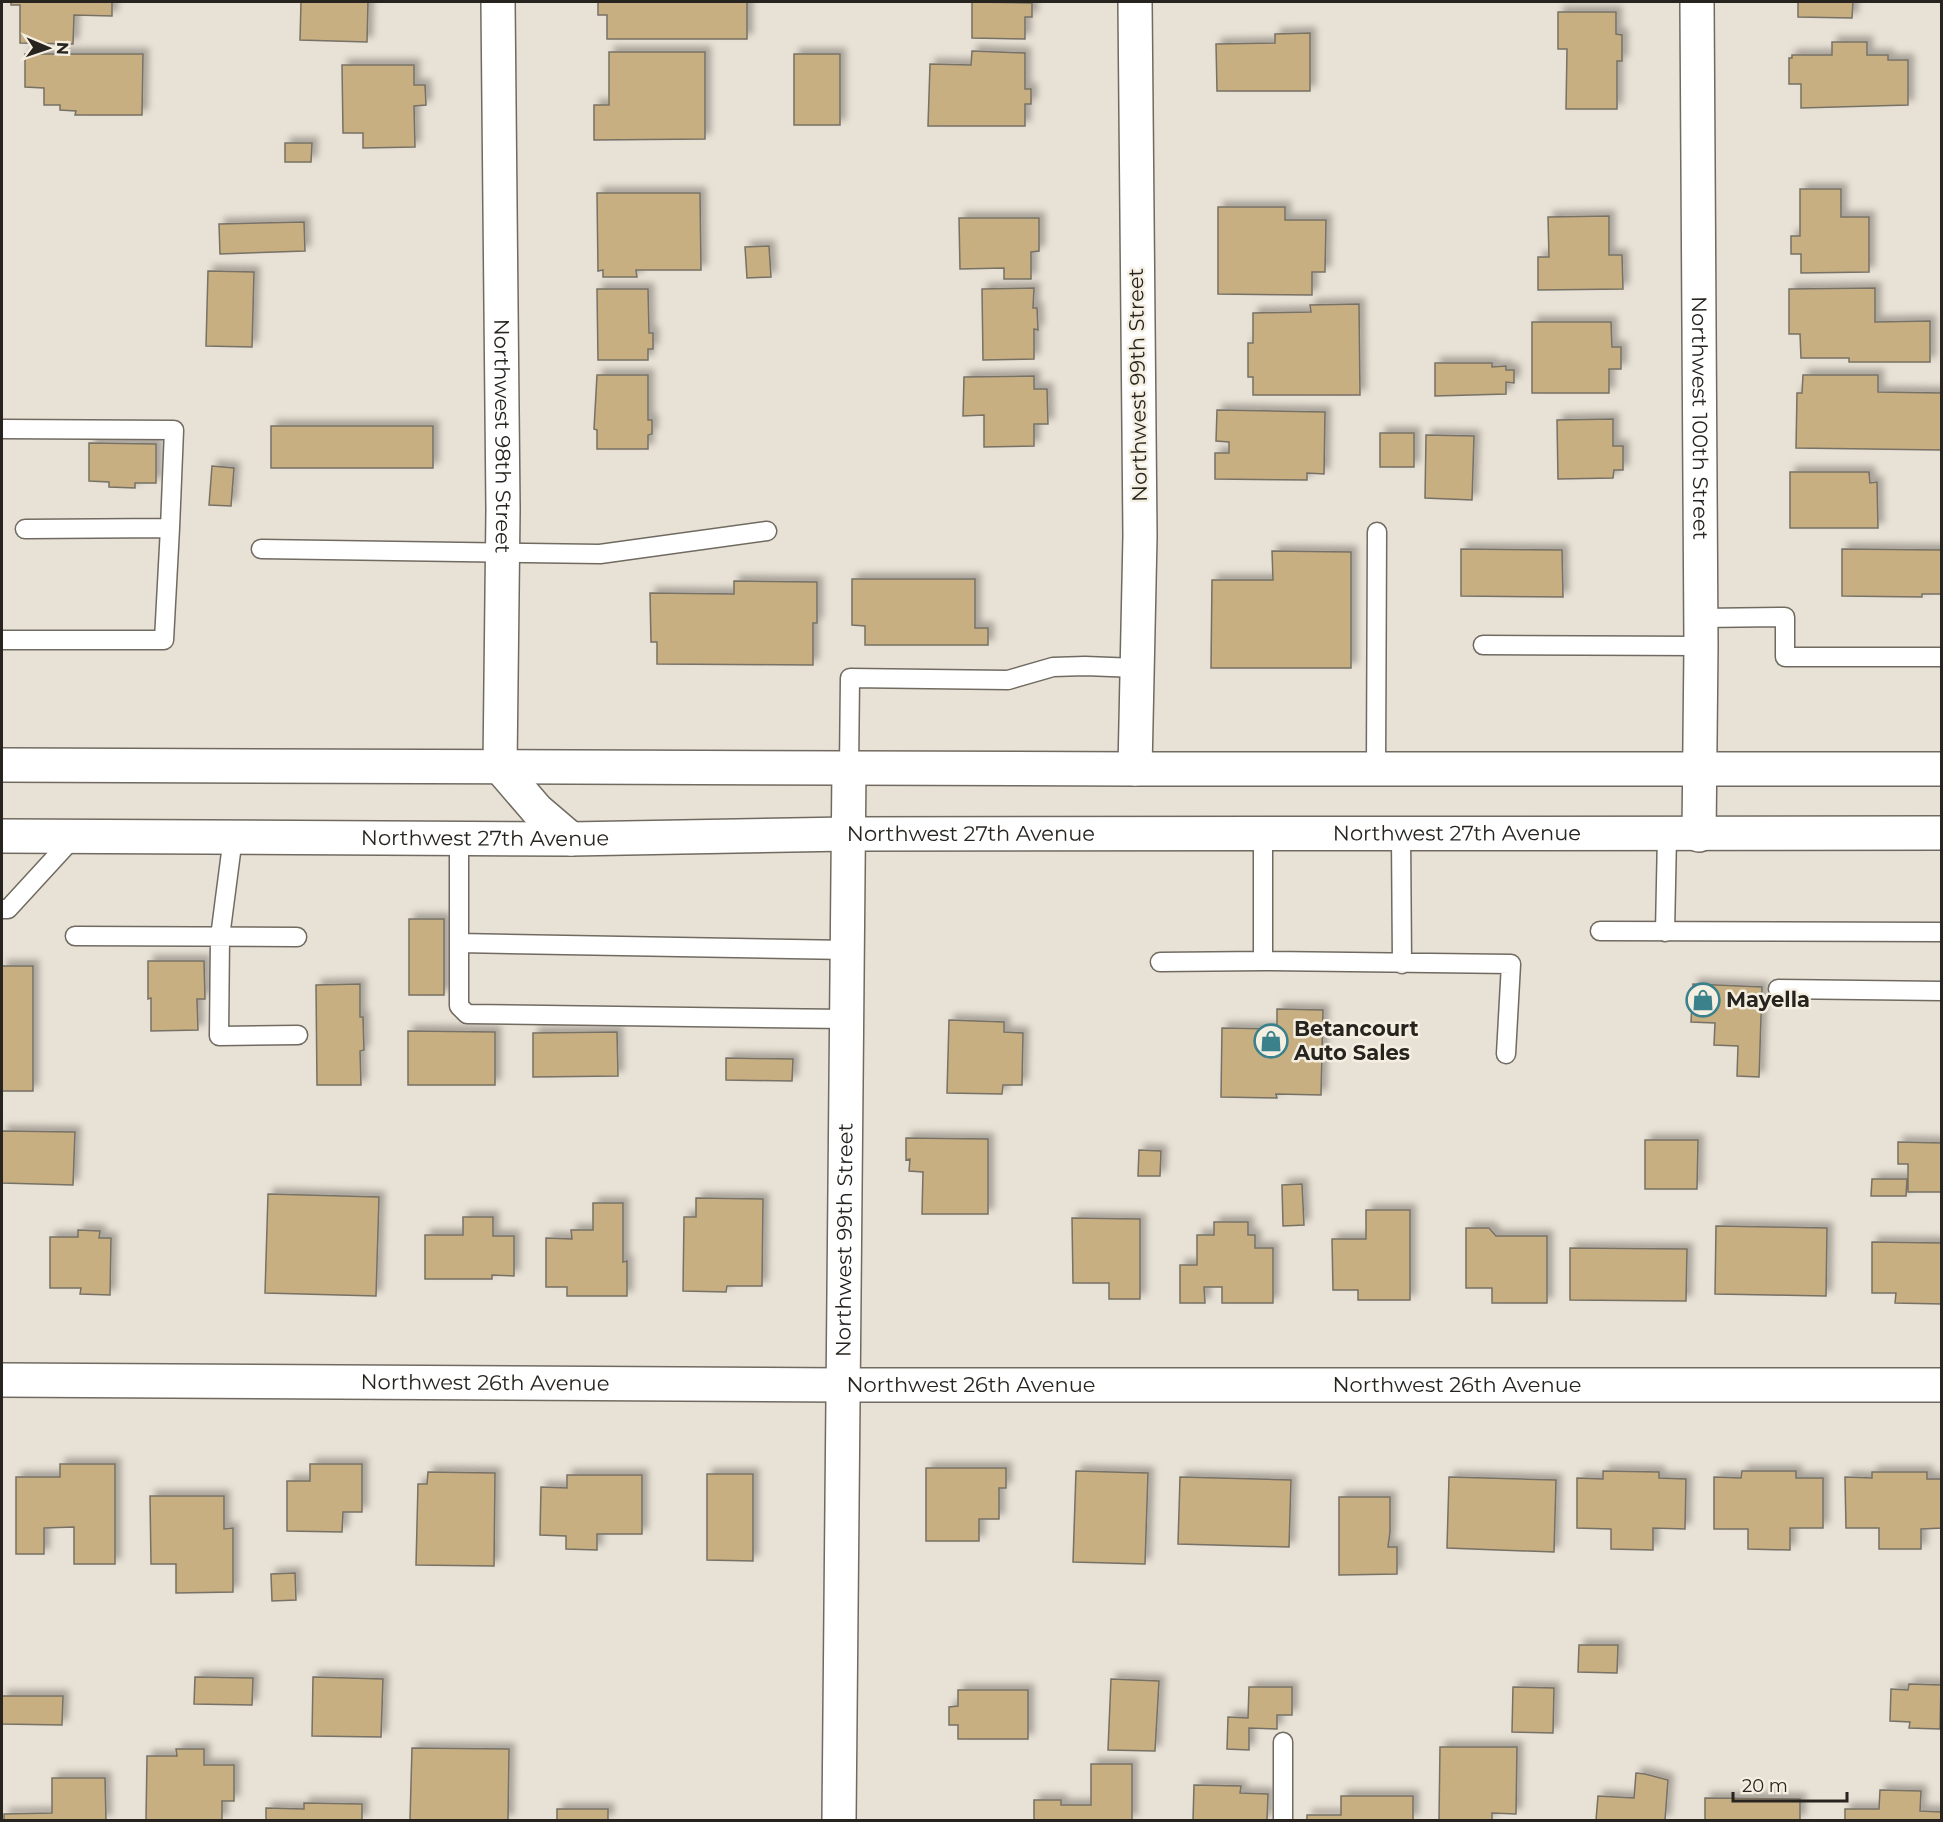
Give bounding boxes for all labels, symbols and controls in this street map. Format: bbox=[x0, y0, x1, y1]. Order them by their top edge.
north arrow bbox=[18, 18, 78, 78]
text: N bbox=[53, 42, 72, 55]
street label: Northwest 99th Street bbox=[1123, 268, 1152, 502]
street label: Northwest 100th Street bbox=[1687, 296, 1713, 540]
street label: Northwest 98th Street bbox=[489, 319, 516, 553]
street label: Northwest 27th Avenue bbox=[1333, 820, 1581, 846]
street label: Northwest 27th Avenue bbox=[847, 821, 1095, 846]
street label: Northwest 27th Avenue bbox=[361, 825, 609, 851]
shop icon: Mayella bbox=[1685, 982, 1721, 1018]
place label: Mayella bbox=[1726, 987, 1810, 1012]
place label: Betancourt Auto Sales bbox=[1293, 1016, 1419, 1065]
shop icon: Betancourt Auto Sales bbox=[1253, 1023, 1289, 1059]
street label: Northwest 99th Street bbox=[830, 1123, 858, 1357]
street label: Northwest 26th Avenue bbox=[360, 1369, 610, 1396]
street label: Northwest 26th Avenue bbox=[847, 1372, 1095, 1397]
street label: Northwest 26th Avenue bbox=[1333, 1372, 1581, 1397]
scale bar bbox=[1733, 1765, 1847, 1803]
text: 20 m bbox=[1742, 1775, 1788, 1797]

